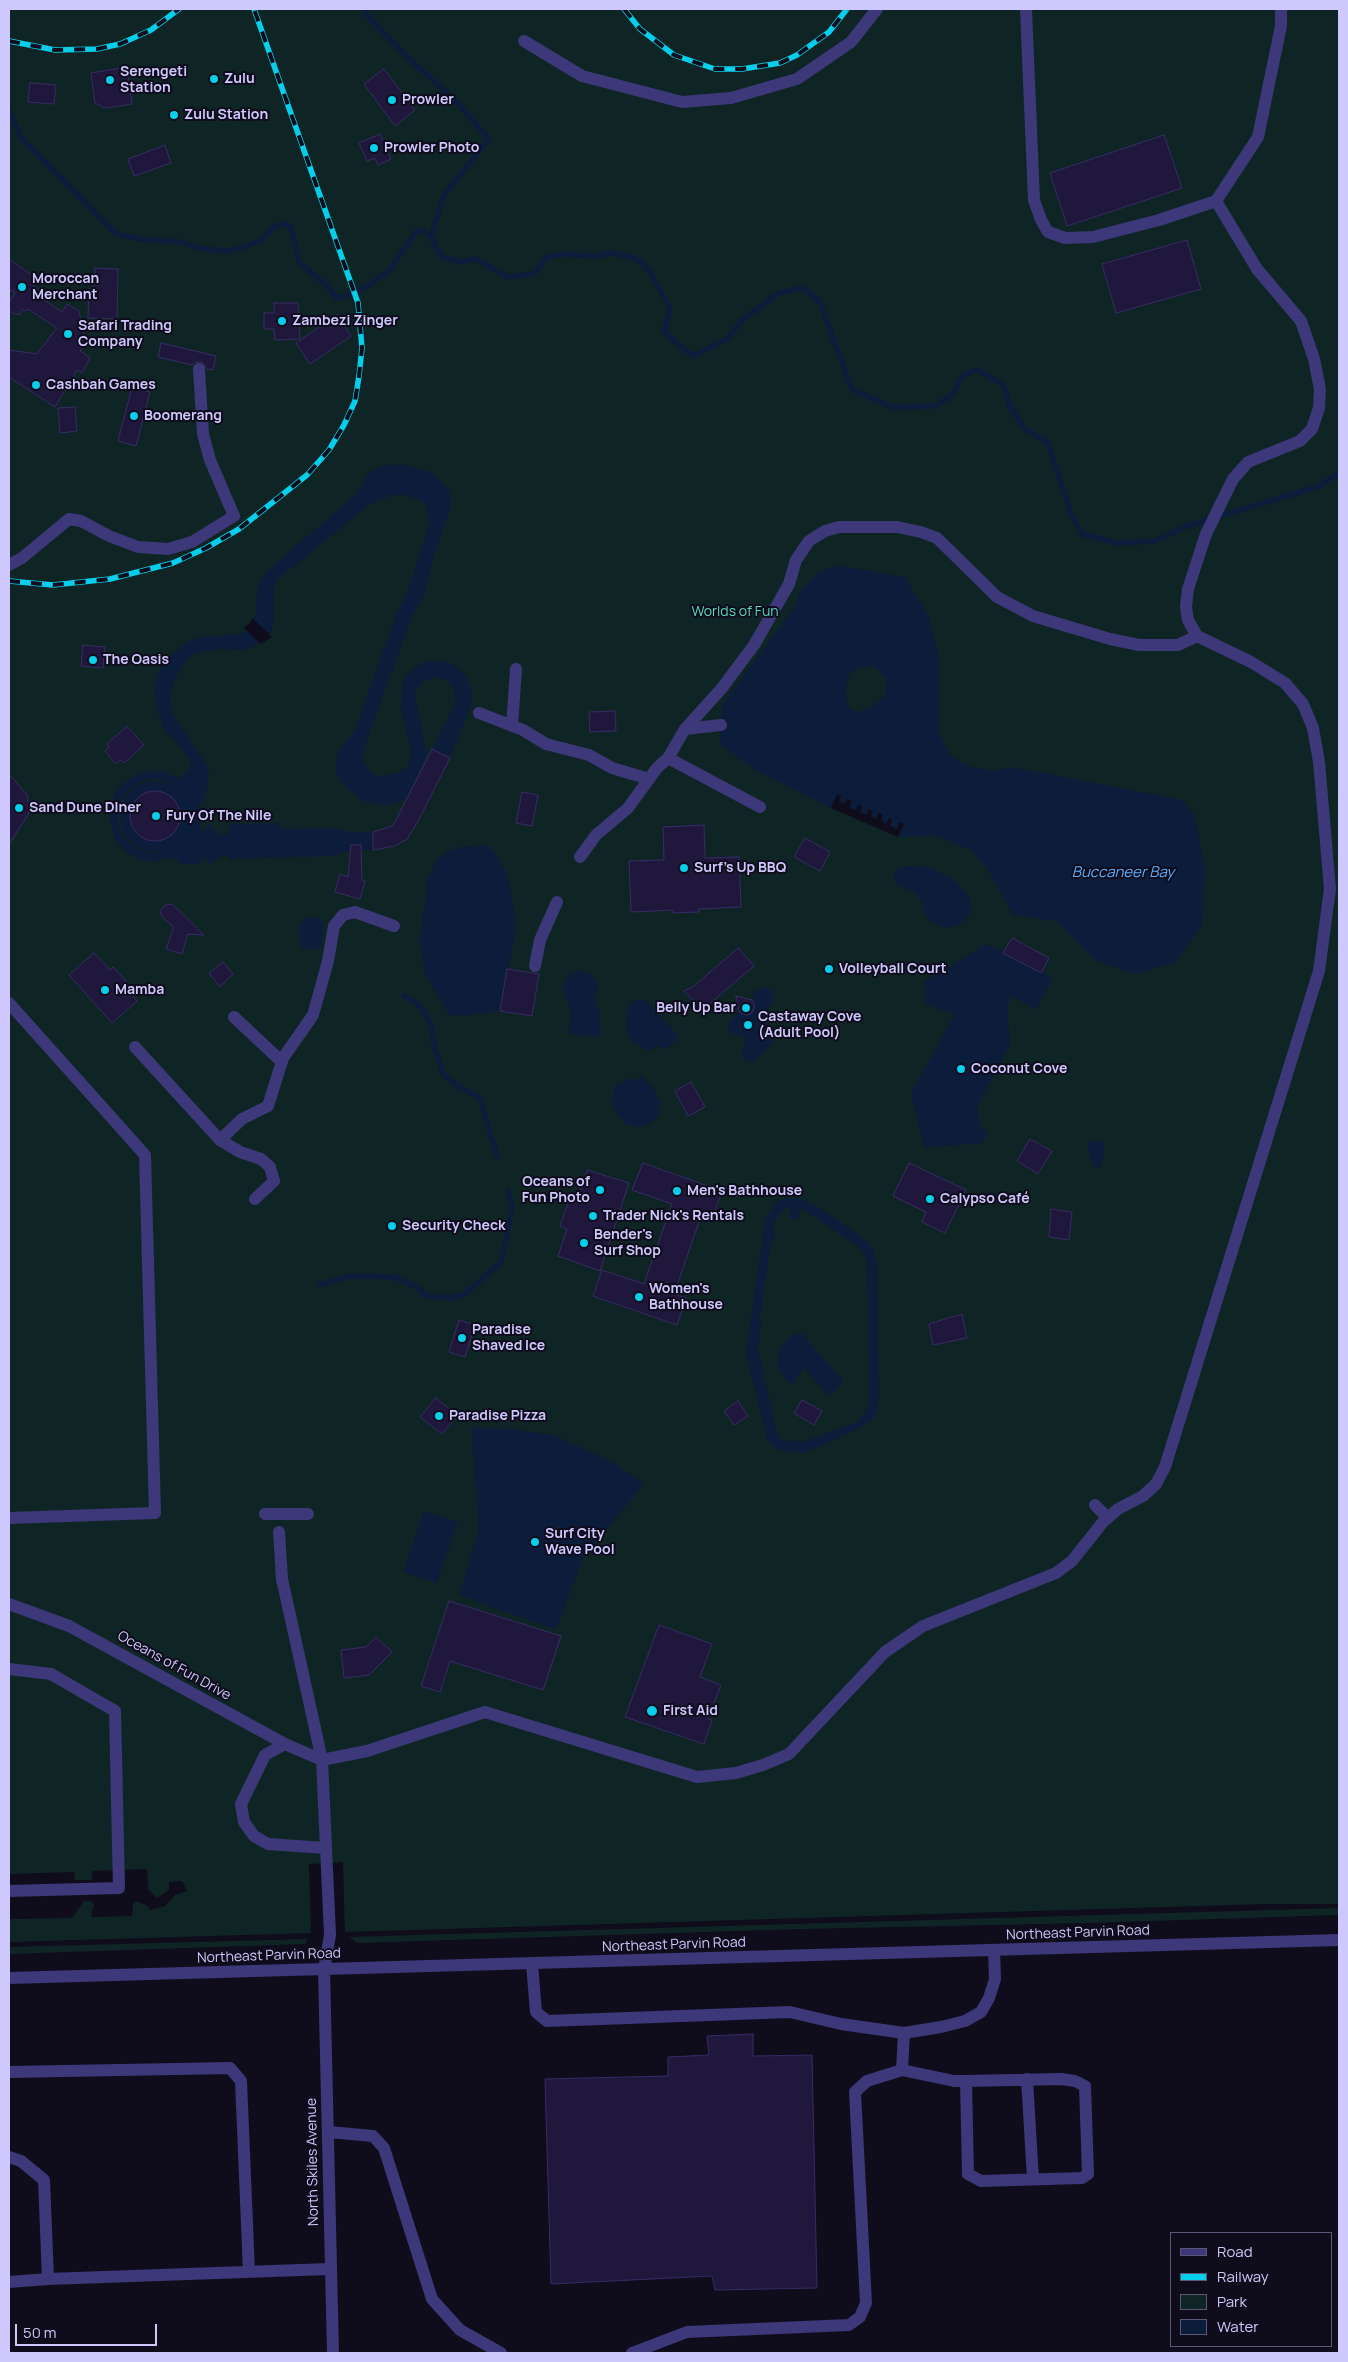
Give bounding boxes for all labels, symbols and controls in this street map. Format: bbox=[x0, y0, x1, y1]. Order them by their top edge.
place label: Serengeti Station bbox=[120, 64, 187, 96]
place label: Zulu bbox=[224, 71, 255, 87]
marker: Zulu bbox=[208, 73, 220, 85]
marker: Serengeti Station bbox=[104, 74, 116, 86]
place label: Prowler bbox=[402, 92, 454, 108]
marker: Prowler bbox=[386, 94, 398, 106]
place label: Zulu Station bbox=[184, 107, 268, 123]
marker: Zulu Station bbox=[168, 109, 180, 121]
place label: Prowler Photo bbox=[384, 140, 479, 156]
marker: Prowler Photo bbox=[368, 142, 380, 154]
place label: Moroccan Merchant bbox=[32, 271, 99, 304]
marker: Moroccan Merchant bbox=[16, 281, 28, 293]
place label: Zambezi Zinger bbox=[292, 313, 398, 329]
marker: Zambezi Zinger bbox=[276, 315, 288, 327]
place label: Safari Trading Company bbox=[78, 318, 172, 351]
marker: Safari Trading Company bbox=[62, 328, 74, 340]
place label: Cashbah Games bbox=[46, 377, 156, 393]
marker: Cashbah Games bbox=[30, 379, 42, 391]
place label: Boomerang bbox=[144, 408, 222, 424]
marker: Boomerang bbox=[128, 410, 140, 422]
park label: Worlds of Fun bbox=[691, 604, 779, 620]
place label: The Oasis bbox=[103, 652, 169, 668]
marker: The Oasis bbox=[87, 654, 99, 666]
place label: Sand Dune DIner bbox=[29, 800, 141, 816]
marker: Sand Dune DIner bbox=[13, 802, 25, 814]
place label: Fury Of The Nile bbox=[166, 808, 271, 824]
marker: Fury Of The Nile bbox=[150, 810, 162, 822]
place label: Surf’s Up BBQ bbox=[694, 860, 786, 876]
marker: Surf’s Up BBQ bbox=[678, 862, 690, 874]
water label: Buccaneer Bay bbox=[1072, 864, 1174, 882]
place label: Volleyball Court bbox=[839, 961, 946, 977]
marker: Volleyball Court bbox=[823, 963, 835, 975]
place label: Mamba bbox=[115, 982, 164, 998]
marker: Mamba bbox=[99, 984, 111, 996]
place label: Belly Up Bar bbox=[656, 1000, 736, 1016]
marker: Belly Up Bar bbox=[740, 1002, 752, 1014]
place label: Castaway Cove (Adult Pool) bbox=[758, 1009, 862, 1042]
marker: Castaway Cove (Adult Pool) bbox=[742, 1019, 754, 1031]
place label: Coconut Cove bbox=[971, 1061, 1067, 1077]
marker: Coconut Cove bbox=[955, 1063, 967, 1075]
place label: Oceans of Fun Photo bbox=[522, 1174, 590, 1206]
place label: Men's Bathhouse bbox=[687, 1183, 802, 1199]
marker: Oceans of Fun Photo bbox=[594, 1184, 606, 1196]
marker: Men's Bathhouse bbox=[671, 1185, 683, 1197]
place label: Calypso Café bbox=[940, 1191, 1030, 1207]
marker: Calypso Café bbox=[924, 1193, 936, 1205]
place label: Trader Nick's Rentals bbox=[603, 1208, 744, 1224]
marker: Trader Nick's Rentals bbox=[587, 1210, 599, 1222]
place label: Security Check bbox=[402, 1218, 506, 1234]
marker: Security Check bbox=[386, 1220, 398, 1232]
place label: Bender's Surf Shop bbox=[594, 1227, 661, 1260]
marker: Bender's Surf Shop bbox=[578, 1237, 590, 1249]
place label: Women's Bathhouse bbox=[649, 1281, 723, 1314]
marker: Women's Bathhouse bbox=[633, 1291, 645, 1303]
place label: Paradise Shaved Ice bbox=[472, 1322, 545, 1354]
marker: Paradise Shaved Ice bbox=[456, 1332, 468, 1344]
place label: Paradise Pizza bbox=[449, 1408, 546, 1424]
marker: Paradise Pizza bbox=[433, 1410, 445, 1422]
place label: Surf City Wave Pool bbox=[545, 1526, 615, 1558]
marker: Surf City Wave Pool bbox=[529, 1536, 541, 1548]
street label: Oceans of Fun Drive bbox=[114, 1628, 234, 1704]
place label: First Aid bbox=[663, 1703, 718, 1719]
marker: First Aid bbox=[645, 1704, 659, 1718]
street label: Northeast Parvin Road bbox=[1006, 1922, 1150, 1944]
street label: Northeast Parvin Road bbox=[602, 1934, 746, 1956]
street label: Northeast Parvin Road bbox=[197, 1945, 341, 1967]
street label: North Skiles Avenue bbox=[303, 2098, 323, 2226]
legend bbox=[1170, 2232, 1333, 2347]
text: Road bbox=[1217, 2241, 1253, 2262]
text: Railway bbox=[1217, 2266, 1269, 2287]
text: Park bbox=[1217, 2291, 1247, 2312]
scale bar bbox=[18, 2314, 160, 2346]
text: Water bbox=[1217, 2316, 1259, 2337]
text: 50 m bbox=[23, 2322, 57, 2343]

